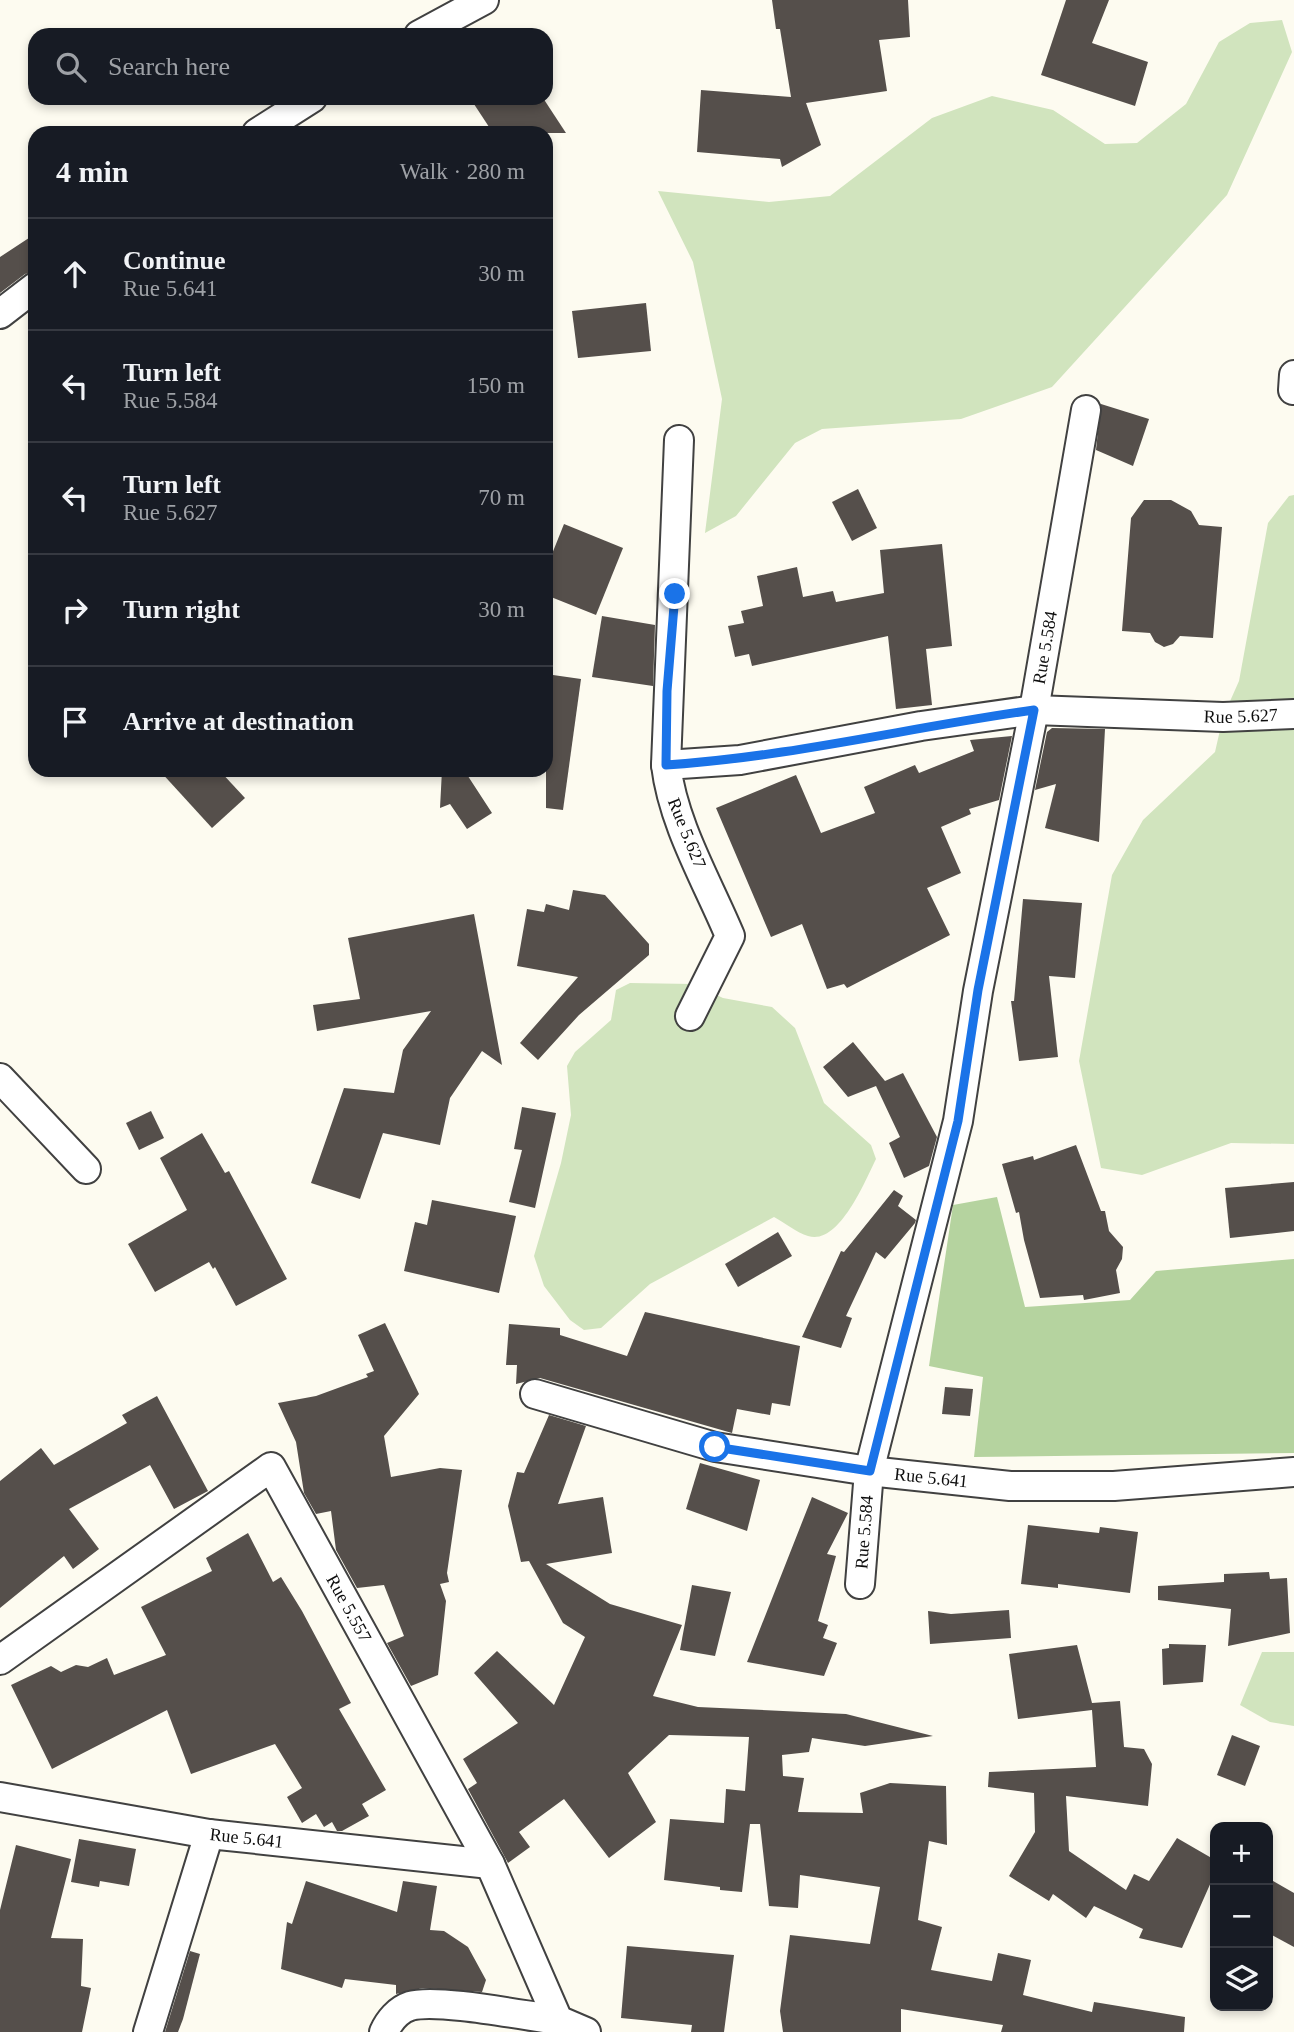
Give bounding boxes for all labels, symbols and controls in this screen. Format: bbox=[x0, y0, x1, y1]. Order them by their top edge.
search box bbox=[28, 28, 553, 105]
icon: search bbox=[52, 48, 90, 86]
text: Search here bbox=[108, 52, 230, 81]
text: 4 min bbox=[56, 155, 129, 188]
text: Walk · 280 m bbox=[400, 159, 525, 184]
text: Continue bbox=[123, 246, 226, 275]
icon: ahead bbox=[56, 255, 94, 293]
text: 30 m bbox=[478, 261, 525, 286]
text: Rue 5.641 bbox=[123, 276, 218, 301]
text: Turn left bbox=[123, 358, 221, 387]
icon: left bbox=[56, 367, 94, 405]
text: 150 m bbox=[467, 373, 525, 398]
text: Rue 5.584 bbox=[123, 388, 218, 413]
text: Turn left bbox=[123, 470, 221, 499]
icon: left bbox=[56, 479, 94, 517]
text: 70 m bbox=[478, 485, 525, 510]
text: Rue 5.627 bbox=[123, 500, 218, 525]
route end bbox=[659, 578, 690, 609]
icon: right bbox=[56, 591, 94, 629]
text: Turn right bbox=[123, 595, 240, 624]
text: 30 m bbox=[478, 597, 525, 622]
street label: Rue 5.584 bbox=[1029, 609, 1061, 686]
icon: arrive bbox=[56, 703, 94, 741]
street label: Rue 5.627 bbox=[1203, 705, 1278, 727]
text: Arrive at destination bbox=[123, 707, 354, 736]
street label: Rue 5.627 bbox=[664, 795, 710, 871]
route start bbox=[699, 1431, 730, 1462]
street label: Rue 5.641 bbox=[893, 1464, 969, 1491]
street label: Rue 5.584 bbox=[851, 1494, 877, 1570]
street label: Rue 5.557 bbox=[322, 1571, 376, 1645]
map controls bbox=[1210, 1822, 1273, 2011]
button: + bbox=[1210, 1822, 1273, 1885]
street label: Rue 5.641 bbox=[209, 1824, 284, 1852]
button: − bbox=[1210, 1885, 1273, 1948]
button: layers bbox=[1210, 1948, 1273, 2011]

